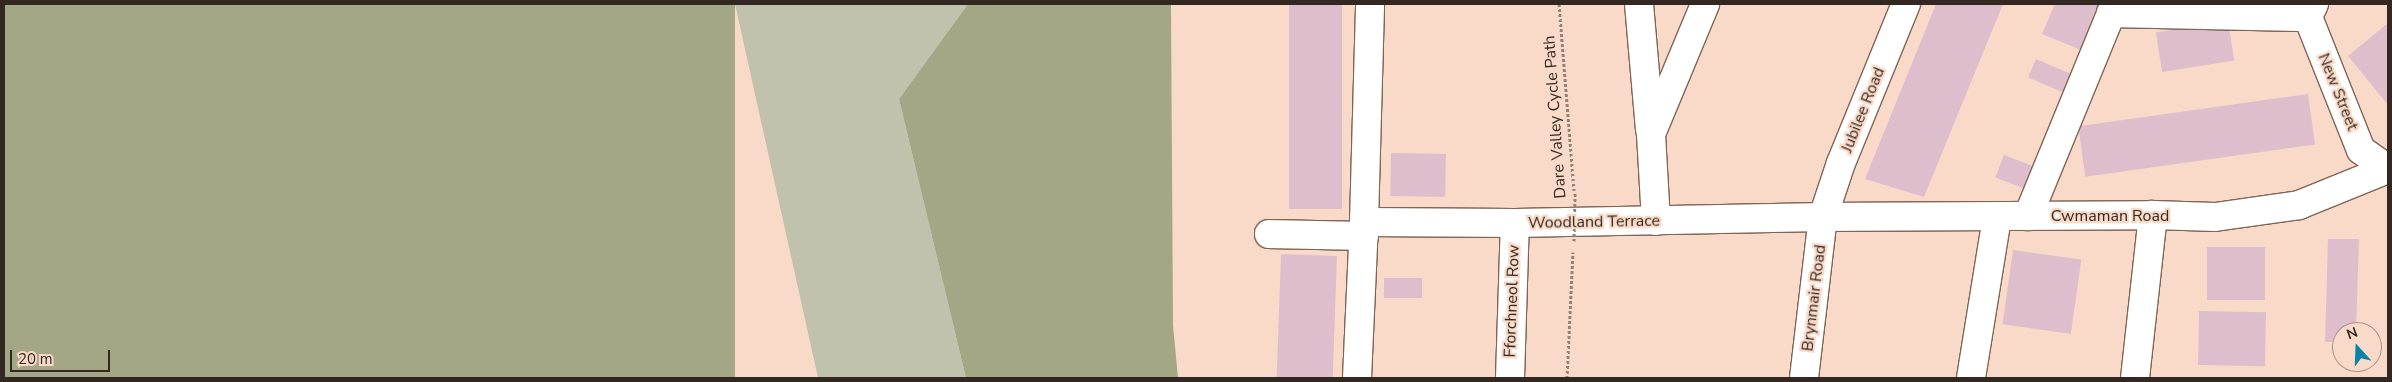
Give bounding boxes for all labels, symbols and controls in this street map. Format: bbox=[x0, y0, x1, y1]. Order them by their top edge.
street label: Dare Valley Cycle Path bbox=[1540, 35, 1570, 199]
street label: New Street bbox=[2314, 51, 2362, 133]
street label: Jubilee Road bbox=[1837, 65, 1889, 155]
street label: Cwmaman Road bbox=[2051, 206, 2169, 226]
street label: Woodland Terrace bbox=[1528, 211, 1660, 233]
street label: Fforchneol Row bbox=[1500, 244, 1524, 358]
street label: Brynmair Road bbox=[1798, 244, 1830, 352]
north arrow bbox=[2332, 322, 2382, 372]
text: N bbox=[2344, 323, 2360, 344]
scale bar bbox=[12, 340, 112, 372]
text: 20 m bbox=[18, 349, 53, 369]

